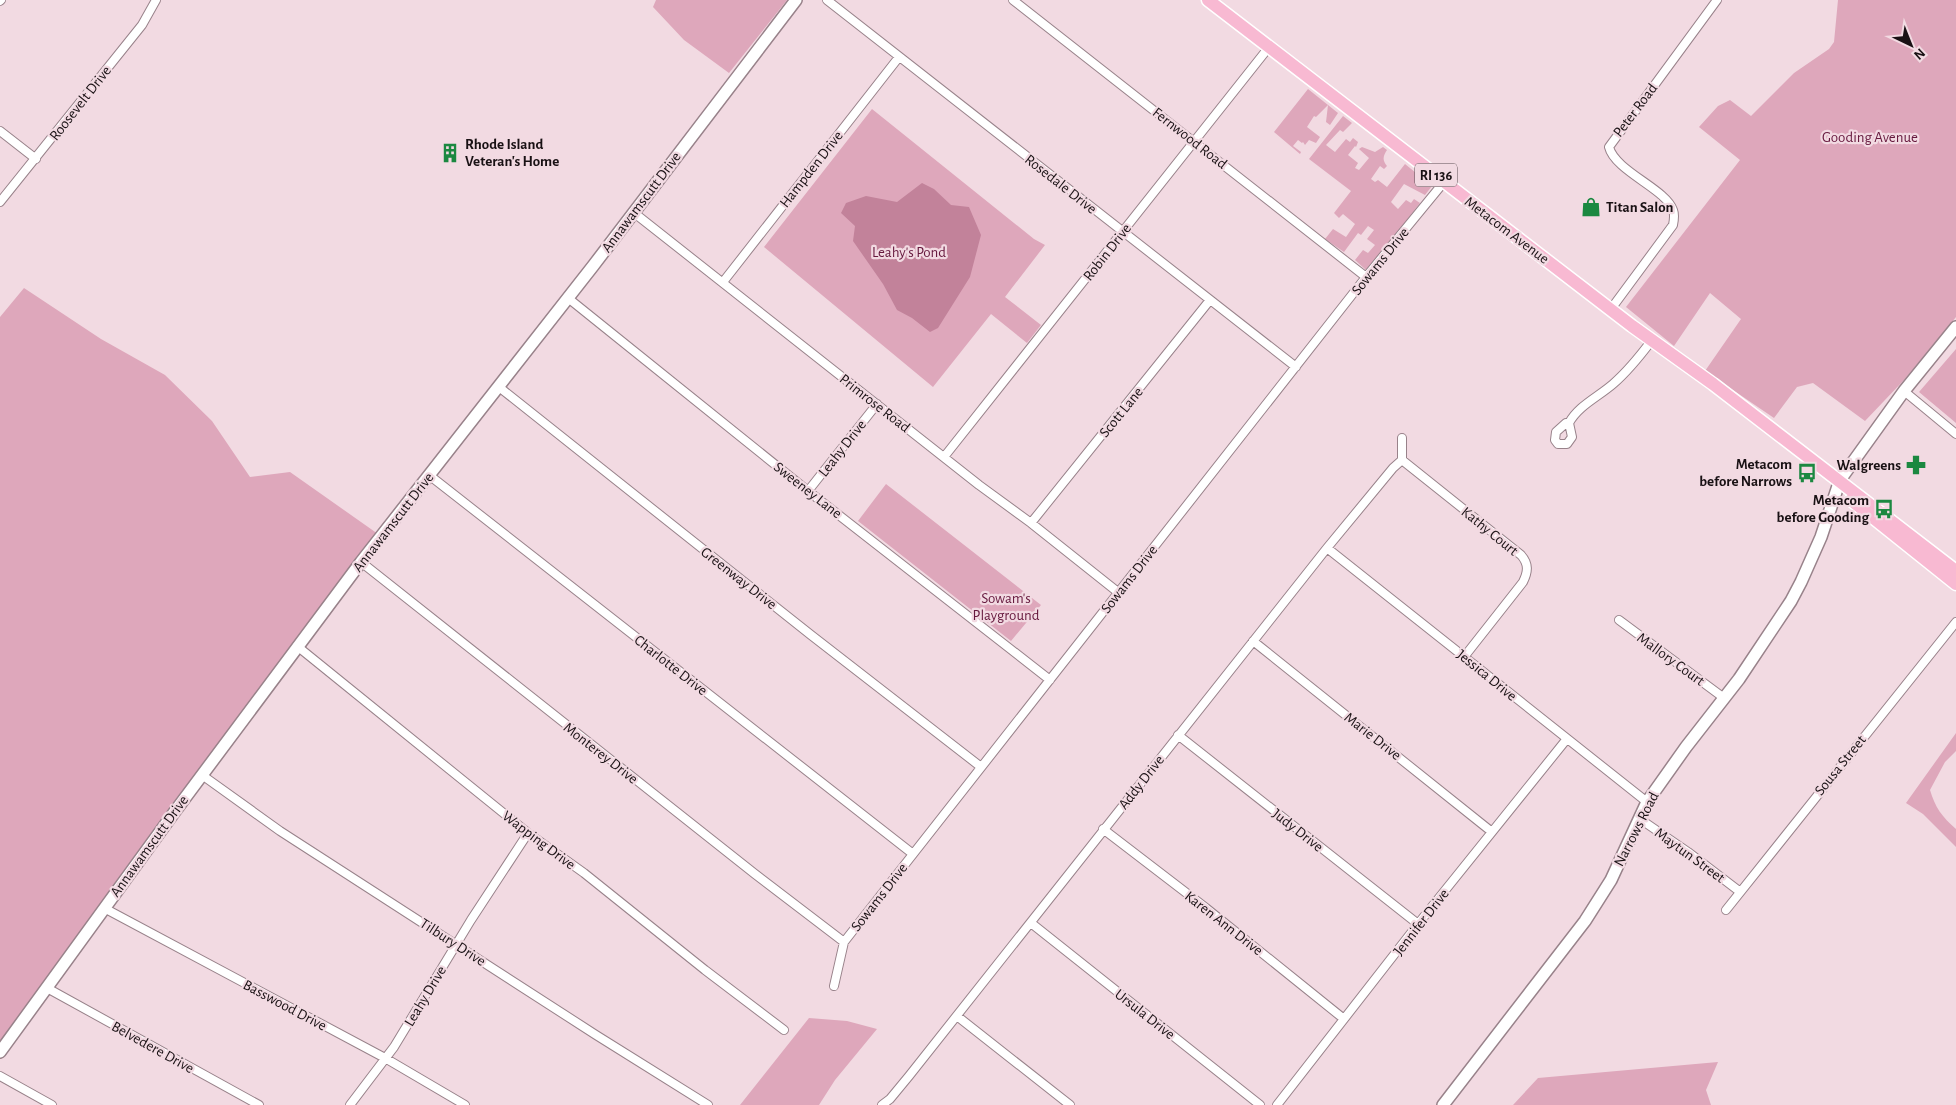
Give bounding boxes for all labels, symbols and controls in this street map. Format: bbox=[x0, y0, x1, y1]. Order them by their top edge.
north arrow bbox=[1886, 20, 1936, 70]
text: N bbox=[1911, 45, 1928, 62]
street label: Roosevelt Drive bbox=[47, 63, 114, 143]
street label: Peter Road bbox=[1611, 81, 1660, 140]
street label: Fernwood Road bbox=[1150, 105, 1230, 172]
street label: Hampden Drive bbox=[777, 128, 846, 210]
park label: Gooding Avenue bbox=[1822, 130, 1918, 145]
place label: Rhode Island Veteran's Home bbox=[465, 137, 559, 169]
building icon: Rhode Island Veteran's Home bbox=[439, 142, 461, 164]
street label: Annawamscutt Drive bbox=[599, 149, 684, 255]
street label: Rosedale Drive bbox=[1022, 152, 1099, 217]
road number: RI 136 bbox=[1415, 164, 1457, 186]
street label: Metacom Avenue bbox=[1462, 194, 1552, 267]
shop icon: Titan Salon bbox=[1580, 196, 1602, 218]
place label: Titan Salon bbox=[1606, 200, 1674, 215]
street label: Robin Drive bbox=[1081, 221, 1134, 284]
street label: Sowams Drive bbox=[1349, 225, 1412, 298]
park label: Leahy's Pond bbox=[872, 245, 946, 260]
street label: Primrose Road bbox=[837, 371, 913, 436]
street label: Scott Lane bbox=[1097, 384, 1146, 440]
street label: Leahy Drive bbox=[816, 417, 869, 480]
pharmacy icon: Walgreens bbox=[1905, 454, 1927, 476]
place label: Metacom before Narrows bbox=[1699, 457, 1792, 489]
place label: Walgreens bbox=[1837, 458, 1901, 473]
street label: Sweeney Lane bbox=[771, 459, 845, 522]
bus stop icon: Metacom before Narrows bbox=[1796, 462, 1818, 484]
street label: Annawamscutt Drive bbox=[350, 470, 437, 575]
place label: Metacom before Gooding bbox=[1777, 493, 1869, 525]
bus stop icon: Metacom before Gooding bbox=[1873, 498, 1895, 520]
street label: Kathy Court bbox=[1458, 504, 1521, 559]
street label: Sowams Drive bbox=[1098, 542, 1161, 616]
street label: Greenway Drive bbox=[698, 544, 779, 613]
park label: Sowam's Playground bbox=[973, 591, 1040, 623]
street label: Mallory Court bbox=[1634, 630, 1707, 689]
street label: Charlotte Drive bbox=[631, 632, 710, 699]
street label: Jessica Drive bbox=[1454, 647, 1520, 704]
street label: Marie Drive bbox=[1341, 710, 1404, 763]
street label: Monterey Drive bbox=[561, 720, 641, 787]
street label: Sousa Street bbox=[1812, 732, 1869, 798]
street label: Addy Drive bbox=[1116, 752, 1167, 812]
street label: Narrows Road bbox=[1611, 789, 1662, 869]
street label: Annawamscutt Drive bbox=[108, 793, 191, 900]
street label: Judy Drive bbox=[1269, 806, 1326, 855]
street label: Wapping Drive bbox=[499, 808, 578, 873]
street label: Maytun Street bbox=[1652, 825, 1728, 886]
street label: Sowams Drive bbox=[848, 860, 911, 934]
street label: Jennifer Drive bbox=[1391, 886, 1452, 958]
street label: Karen Ann Drive bbox=[1182, 888, 1266, 958]
street label: Tilbury Drive bbox=[417, 916, 488, 969]
street label: Leahy Drive bbox=[402, 963, 449, 1029]
street label: Basswood Drive bbox=[241, 977, 329, 1034]
street label: Ursula Drive bbox=[1112, 986, 1178, 1042]
street label: Belvedere Drive bbox=[109, 1019, 197, 1076]

